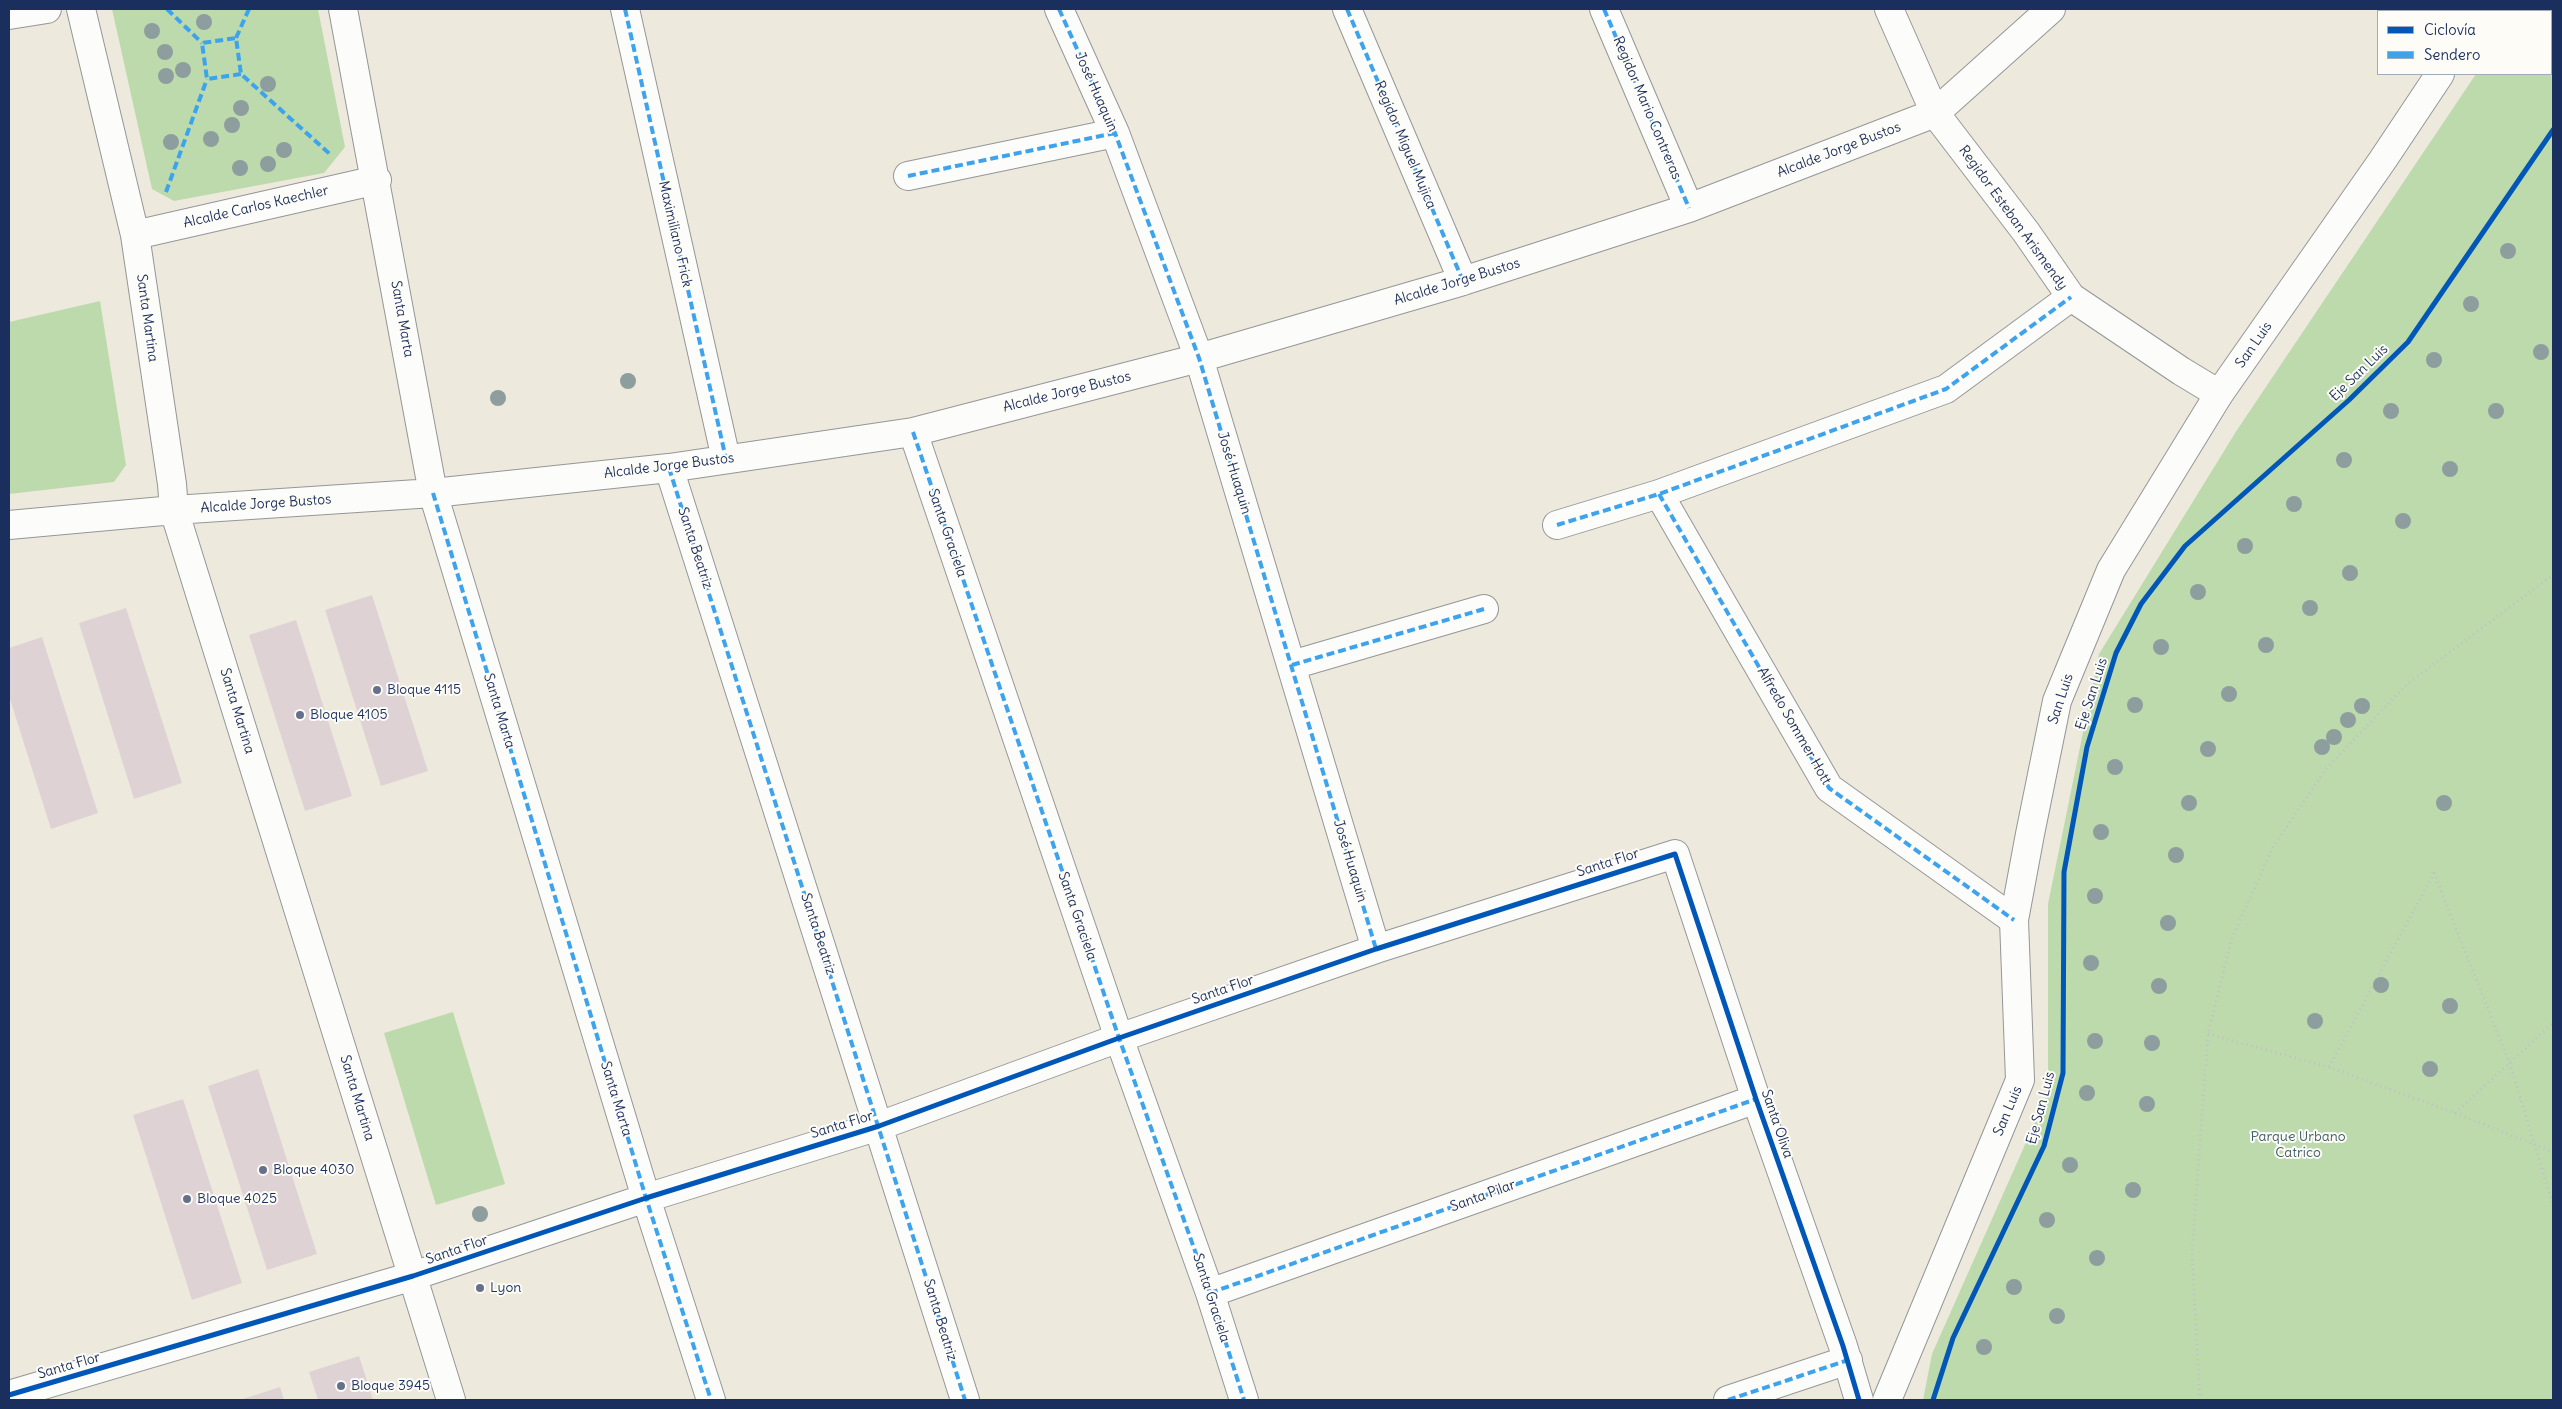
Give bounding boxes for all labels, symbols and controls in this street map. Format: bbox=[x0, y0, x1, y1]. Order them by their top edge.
legend bbox=[2377, 10, 2552, 75]
text: Ciclovía bbox=[2424, 20, 2476, 39]
street label: Regidor Mario Contreras bbox=[1609, 34, 1685, 182]
text: Sendero bbox=[2424, 45, 2480, 64]
street label: José Huaquin bbox=[1071, 50, 1121, 134]
street label: Regidor Miguel Mujica bbox=[1370, 79, 1440, 211]
street label: Alcalde Jorge Bustos bbox=[1775, 119, 1903, 181]
street label: Regidor Esteban Arismendy bbox=[1955, 143, 2071, 293]
street label: Maximiliano Frick bbox=[655, 179, 695, 289]
street label: Alcalde Carlos Kaechler bbox=[182, 182, 330, 232]
street label: Alcalde Jorge Bustos bbox=[1392, 255, 1522, 309]
street label: Santa Martina bbox=[133, 273, 161, 363]
street label: Santa Marta bbox=[387, 279, 417, 359]
street label: San Luis bbox=[2232, 319, 2276, 371]
street label: Eje San Luis bbox=[2326, 341, 2392, 405]
street label: Alcalde Jorge Bustos bbox=[1001, 368, 1133, 416]
street label: José Huaquin bbox=[1213, 430, 1255, 516]
street label: Alcalde Jorge Bustos bbox=[603, 450, 735, 482]
street label: Santa Graciela bbox=[924, 487, 970, 579]
street label: Alcalde Jorge Bustos bbox=[200, 491, 332, 517]
street label: Santa Beatriz bbox=[674, 505, 716, 591]
street label: Eje San Luis bbox=[2072, 656, 2112, 732]
street label: Alfredo Sommer Hott bbox=[1753, 664, 1835, 788]
street label: Santa Martina bbox=[216, 666, 258, 756]
street label: Santa Marta bbox=[480, 671, 518, 751]
street label: San Luis bbox=[2045, 672, 2077, 726]
place label: Bloque 4115 bbox=[387, 682, 461, 698]
marker: Bloque 4115 bbox=[371, 684, 383, 696]
place label: Bloque 4105 bbox=[310, 707, 388, 723]
marker: Bloque 4105 bbox=[294, 709, 306, 721]
street label: José Huaquin bbox=[1329, 818, 1371, 904]
street label: Santa Flor bbox=[1575, 845, 1641, 881]
street label: Santa Graciela bbox=[1054, 870, 1100, 962]
street label: Santa Beatriz bbox=[797, 891, 839, 977]
street label: Santa Flor bbox=[1190, 972, 1256, 1008]
street label: Santa Martina bbox=[336, 1053, 378, 1143]
street label: Santa Marta bbox=[597, 1059, 635, 1139]
street label: Eje San Luis bbox=[2023, 1070, 2059, 1146]
street label: San Luis bbox=[1990, 1084, 2026, 1138]
street label: Santa Oliva bbox=[1757, 1087, 1797, 1161]
street label: Santa Flor bbox=[809, 1108, 875, 1142]
park label: Parque Urbano Catrico bbox=[2250, 1129, 2346, 1162]
place label: Bloque 4030 bbox=[273, 1162, 354, 1178]
marker: Bloque 4030 bbox=[257, 1164, 269, 1176]
street label: Santa Pilar bbox=[1448, 1176, 1518, 1216]
place label: Bloque 4025 bbox=[197, 1191, 277, 1207]
marker: Bloque 4025 bbox=[181, 1193, 193, 1205]
street label: Santa Flor bbox=[424, 1232, 490, 1268]
street label: Santa Graciela bbox=[1189, 1251, 1233, 1345]
street label: Santa Beatriz bbox=[920, 1277, 960, 1363]
place label: Lyon bbox=[490, 1280, 521, 1296]
marker: Lyon bbox=[474, 1282, 486, 1294]
street label: Santa Flor bbox=[36, 1349, 102, 1383]
place label: Bloque 3945 bbox=[351, 1378, 430, 1394]
marker: Bloque 3945 bbox=[335, 1380, 347, 1392]

